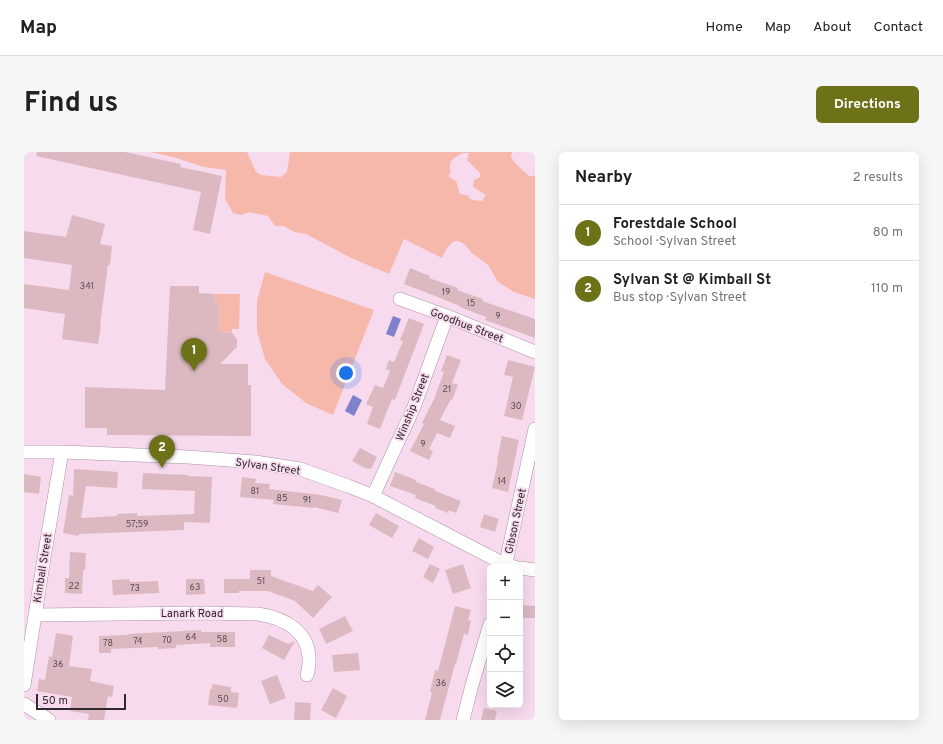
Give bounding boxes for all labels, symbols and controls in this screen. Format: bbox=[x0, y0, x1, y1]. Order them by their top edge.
text: Map bbox=[20, 16, 57, 40]
text: Home bbox=[706, 19, 743, 36]
text: Map bbox=[765, 19, 791, 36]
text: About bbox=[813, 19, 852, 36]
text: Contact bbox=[874, 19, 923, 36]
text: Find us bbox=[24, 86, 118, 122]
button: Directions bbox=[816, 86, 919, 123]
text: Nearby bbox=[575, 167, 632, 189]
text: 2 results bbox=[853, 170, 903, 186]
text: Forestdale School bbox=[613, 215, 737, 234]
text: 1 bbox=[585, 225, 591, 241]
text: 80 m bbox=[873, 225, 903, 241]
text: School · Sylvan Street bbox=[613, 234, 736, 250]
text: Sylvan St @ Kimball St bbox=[613, 271, 771, 290]
house number: 341 bbox=[80, 281, 94, 292]
text: 2 bbox=[584, 281, 592, 297]
text: 110 m bbox=[871, 281, 903, 297]
house number: 19 bbox=[442, 287, 450, 298]
text: Bus stop · Sylvan Street bbox=[613, 290, 747, 306]
house number: 15 bbox=[467, 298, 475, 309]
street label: Goodhue Street bbox=[428, 306, 505, 346]
house number: 9 bbox=[495, 311, 501, 322]
pin: 1 bbox=[181, 338, 207, 371]
your location bbox=[336, 363, 356, 383]
street label: Winship Street bbox=[393, 372, 433, 443]
house number: 21 bbox=[443, 384, 451, 395]
house number: 30 bbox=[510, 401, 522, 412]
pin: 2 bbox=[149, 435, 175, 468]
house number: 9 bbox=[420, 439, 426, 450]
street label: Sylvan Street bbox=[234, 456, 301, 478]
house number: 14 bbox=[498, 476, 507, 487]
house number: 81 bbox=[251, 486, 259, 497]
street label: Gibson Street bbox=[502, 487, 530, 555]
house number: 85 bbox=[276, 493, 288, 504]
house number: 91 bbox=[303, 495, 311, 506]
house number: 57;59 bbox=[126, 519, 148, 530]
street label: Kimball Street bbox=[31, 532, 55, 604]
map controls bbox=[487, 564, 523, 708]
button: + bbox=[487, 564, 523, 600]
house number: 51 bbox=[257, 576, 265, 587]
house number: 22 bbox=[68, 581, 80, 592]
house number: 63 bbox=[190, 582, 200, 593]
house number: 73 bbox=[130, 583, 140, 594]
button: − bbox=[487, 600, 523, 636]
street label: Lanark Road bbox=[161, 607, 223, 621]
house number: 64 bbox=[186, 632, 197, 643]
house number: 58 bbox=[216, 634, 228, 645]
house number: 70 bbox=[162, 635, 172, 646]
house number: 74 bbox=[133, 636, 143, 647]
button: locate bbox=[487, 636, 523, 672]
house number: 78 bbox=[103, 638, 113, 649]
house number: 36 bbox=[53, 659, 63, 670]
button: layers bbox=[487, 672, 523, 708]
house number: 36 bbox=[436, 678, 446, 689]
scale bar bbox=[36, 692, 126, 711]
text: 50 m bbox=[42, 694, 68, 708]
house number: 50 bbox=[217, 694, 229, 705]

